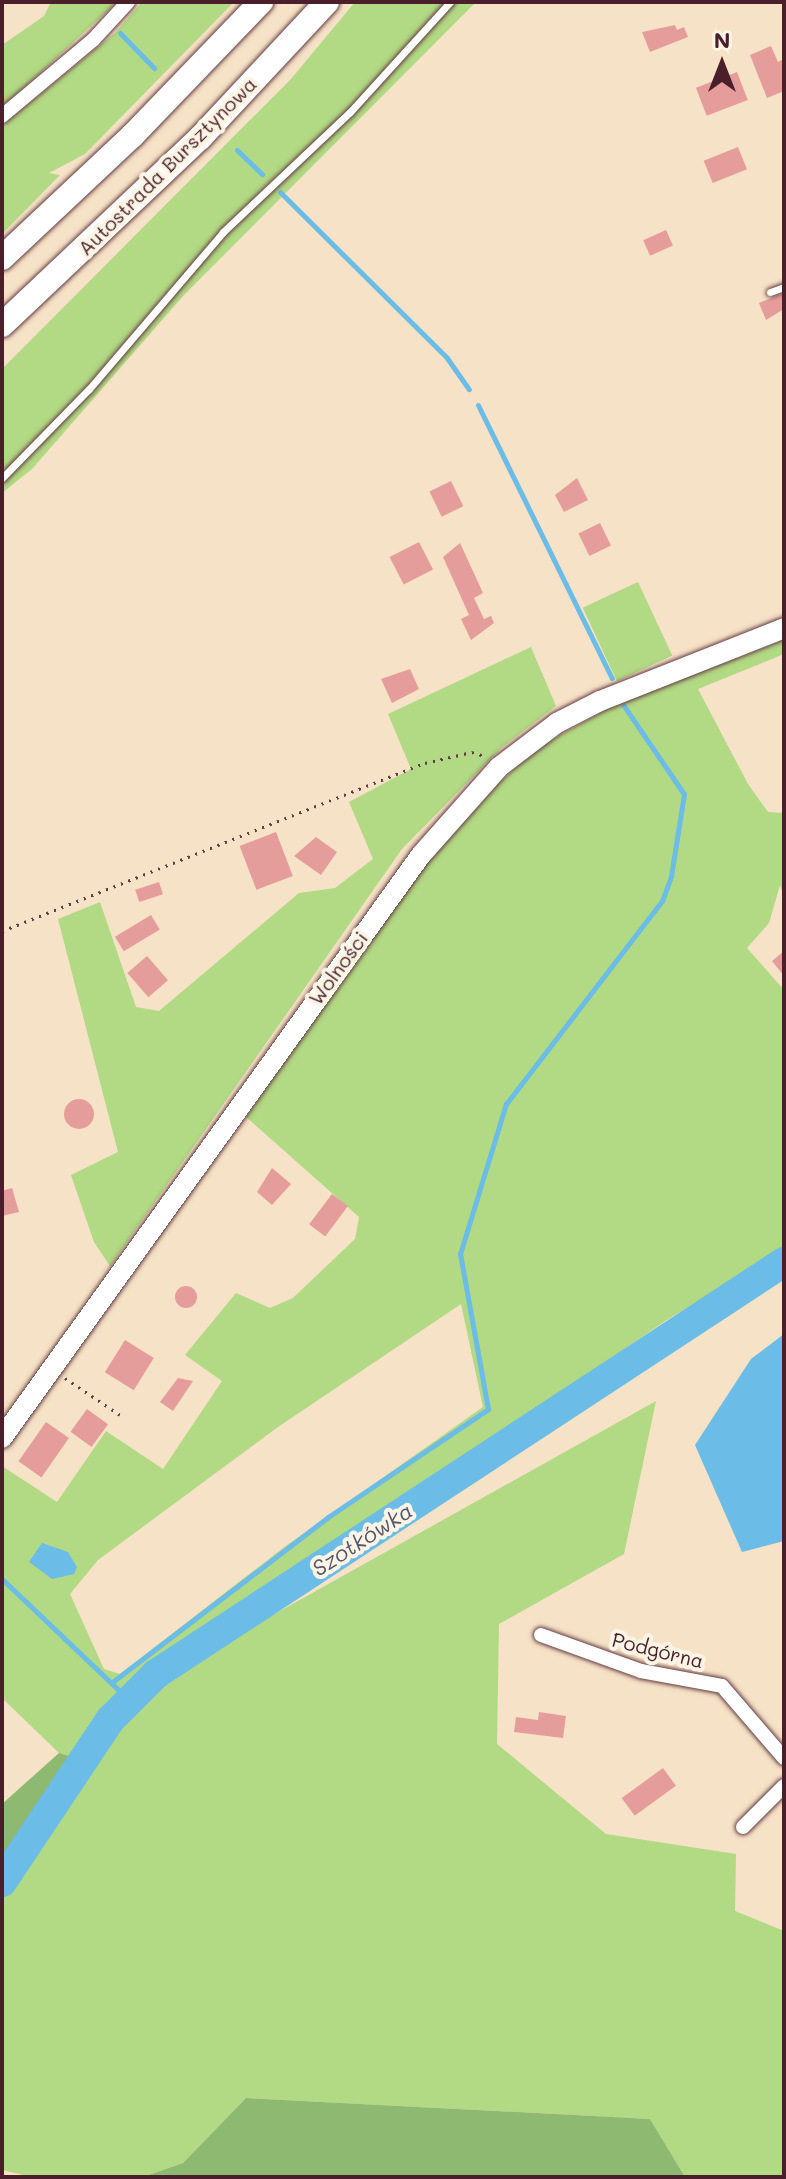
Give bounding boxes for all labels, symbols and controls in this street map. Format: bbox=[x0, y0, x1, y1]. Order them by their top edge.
north arrow bbox=[682, 24, 762, 104]
text: N bbox=[714, 25, 730, 54]
street label: Autostrada Bursztynowa bbox=[73, 72, 261, 260]
street label: Wolności bbox=[303, 927, 373, 1009]
water label: Szotkówka bbox=[307, 1497, 417, 1581]
street label: Podgórna bbox=[610, 1627, 706, 1673]

